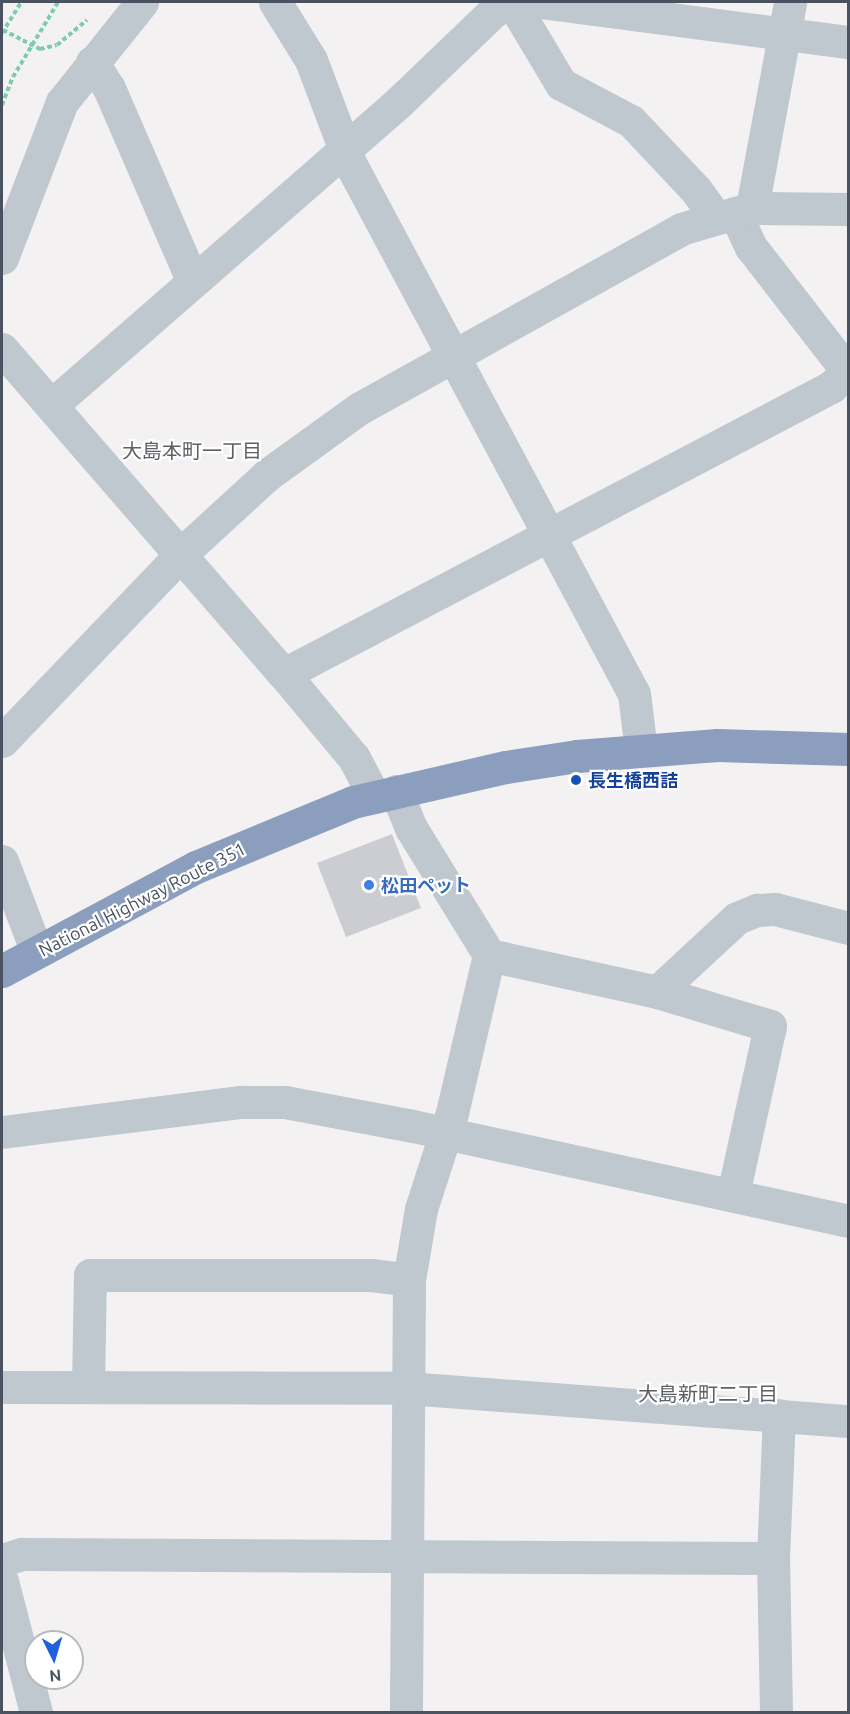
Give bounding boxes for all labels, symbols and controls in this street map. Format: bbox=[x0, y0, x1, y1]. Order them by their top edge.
district label: 大島本町一丁目 bbox=[122, 438, 262, 462]
place label: 長生橋西詰 bbox=[588, 769, 678, 791]
marker: 長生橋西詰 bbox=[569, 773, 583, 787]
street label: National Highway Route 351 bbox=[35, 837, 249, 961]
place label: 松田ペット bbox=[381, 874, 471, 896]
marker: 松田ペット bbox=[362, 878, 376, 892]
district label: 大島新町二丁目 bbox=[638, 1381, 778, 1405]
north arrow bbox=[24, 1630, 84, 1690]
text: N bbox=[49, 1666, 62, 1685]

